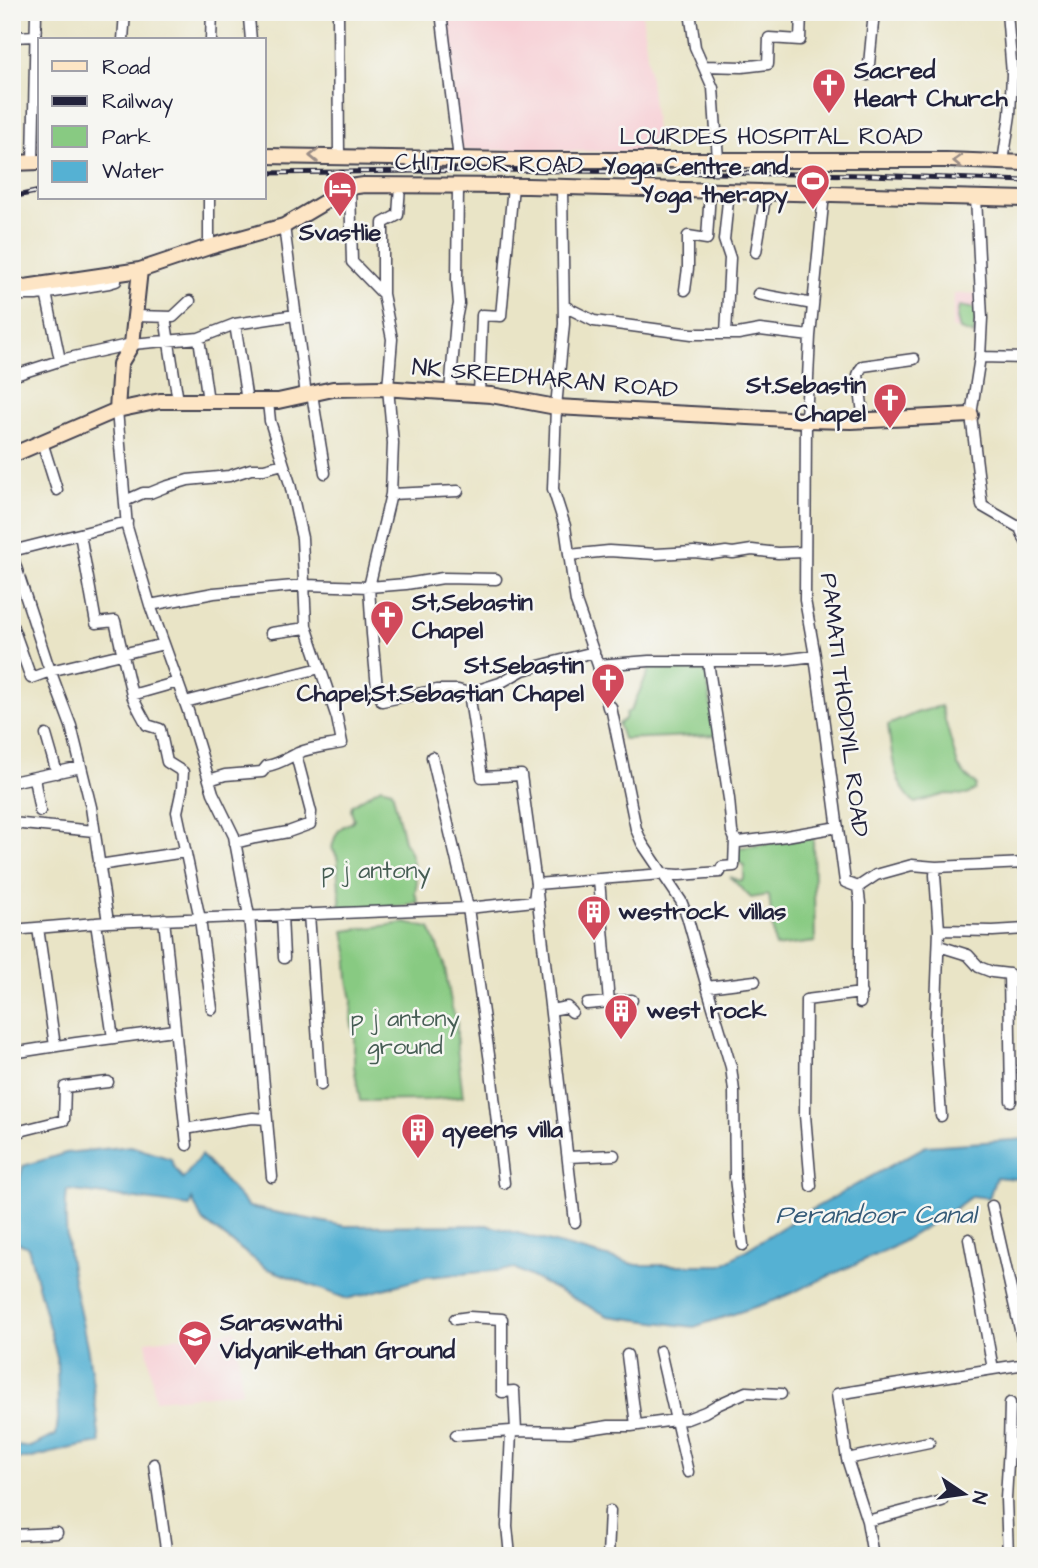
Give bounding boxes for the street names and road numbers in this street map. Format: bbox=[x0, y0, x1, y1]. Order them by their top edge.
street label: LOURDES HOSPITAL ROAD bbox=[619, 120, 923, 154]
street label: CHITTOOR ROAD bbox=[395, 145, 583, 183]
street label: NK SREEDHARAN ROAD bbox=[411, 350, 679, 408]
street label: PAMATI THODIYIL ROAD bbox=[811, 571, 877, 839]

